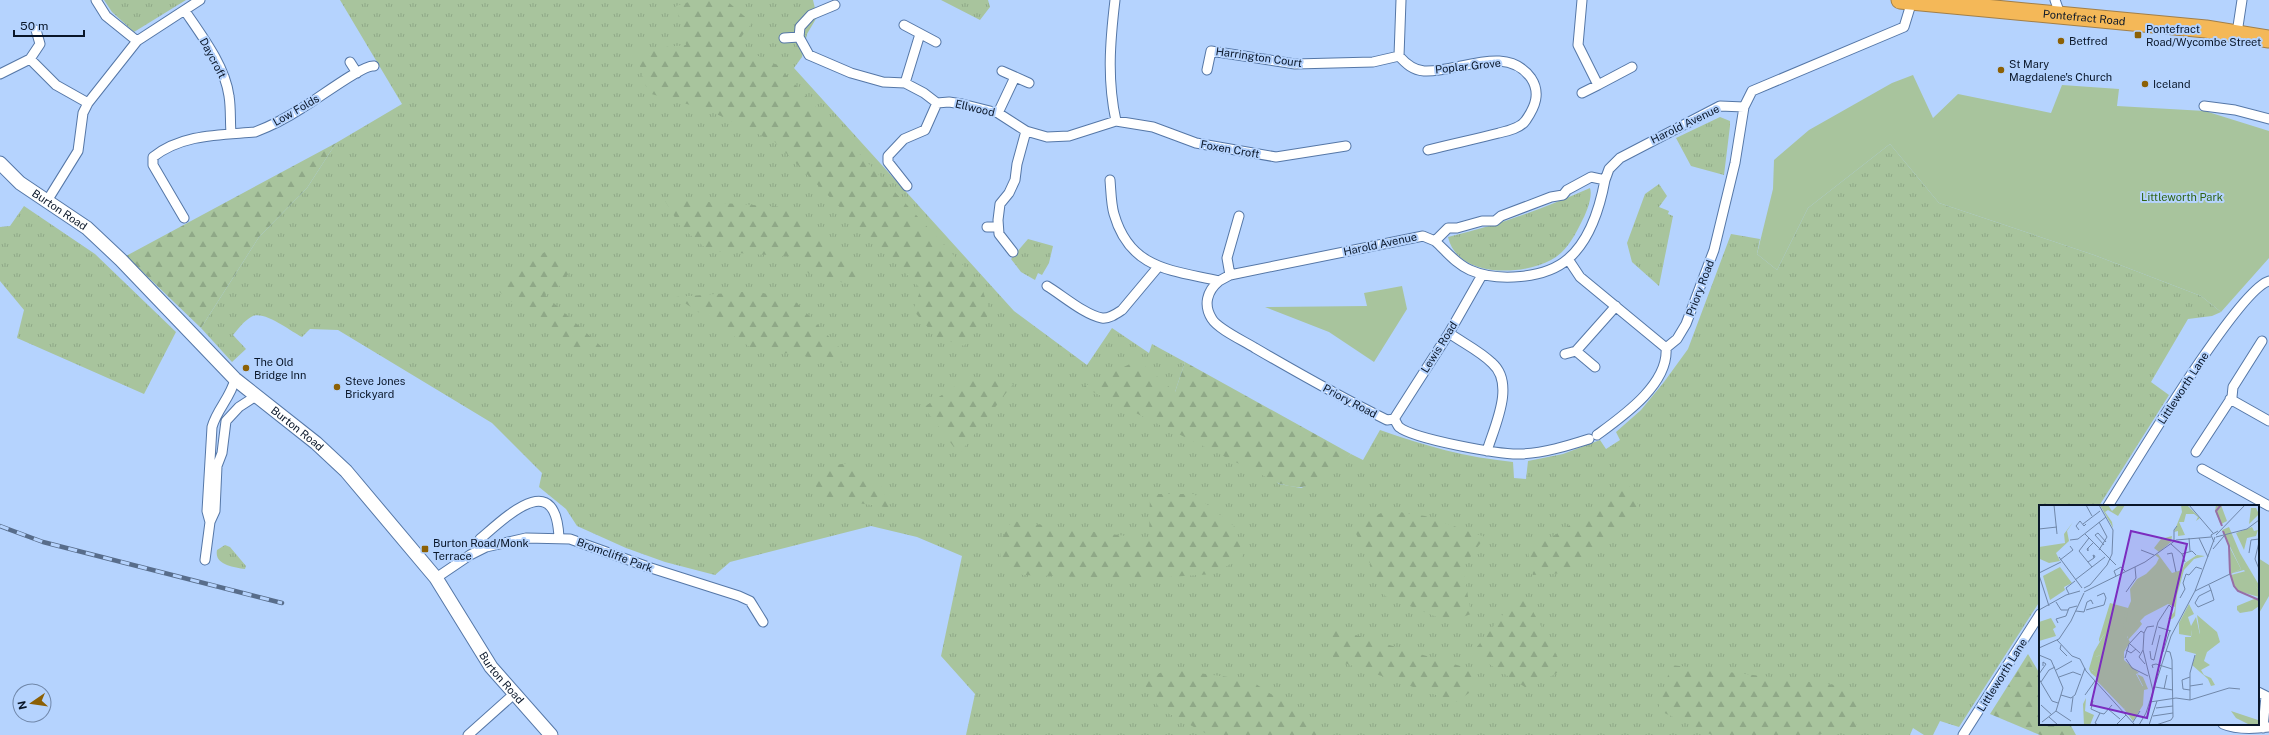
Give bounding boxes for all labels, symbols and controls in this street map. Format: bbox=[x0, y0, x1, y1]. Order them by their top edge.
street label: Pontefract Road bbox=[2042, 8, 2126, 27]
scale bar bbox=[14, 12, 84, 38]
text: 50 m bbox=[20, 19, 48, 33]
place label: Pontefract Road/Wycombe Street bbox=[2146, 23, 2261, 48]
marker: Pontefract Road/Wycombe Street bbox=[2133, 30, 2143, 40]
place label: Betfred bbox=[2069, 35, 2108, 47]
street label: Daycroft bbox=[197, 36, 229, 80]
marker: Betfred bbox=[2056, 36, 2066, 46]
street label: Harrington Court bbox=[1215, 45, 1303, 69]
street label: Poplar Grove bbox=[1435, 57, 1501, 75]
place label: St Mary Magdalene's Church bbox=[2009, 58, 2112, 83]
marker: St Mary Magdalene's Church bbox=[1996, 65, 2006, 75]
place label: Iceland bbox=[2153, 78, 2190, 90]
marker: Iceland bbox=[2140, 79, 2150, 89]
street label: Low Folds bbox=[271, 92, 322, 128]
street label: Ellwood bbox=[954, 98, 996, 118]
street label: Harold Avenue bbox=[1649, 102, 1721, 146]
street label: Foxen Croft bbox=[1200, 138, 1260, 160]
street label: Burton Road bbox=[30, 187, 89, 232]
park label: Littleworth Park bbox=[2141, 191, 2223, 203]
street label: Harold Avenue bbox=[1342, 230, 1418, 258]
street label: Priory Road bbox=[1684, 258, 1716, 318]
street label: Lewis Road bbox=[1419, 319, 1459, 375]
street label: Littleworth Lane bbox=[2155, 350, 2211, 426]
place label: The Old Bridge Inn bbox=[254, 356, 306, 381]
marker: The Old Bridge Inn bbox=[241, 363, 251, 373]
place label: Steve Jones Brickyard bbox=[345, 375, 406, 400]
marker: Steve Jones Brickyard bbox=[332, 382, 342, 392]
street label: Priory Road bbox=[1321, 382, 1379, 420]
street label: Burton Road bbox=[269, 404, 326, 453]
inset map bbox=[2039, 505, 2259, 725]
street label: Bromcliffe Park bbox=[575, 536, 655, 574]
place label: Burton Road/Monk Terrace bbox=[433, 537, 529, 562]
marker: Burton Road/Monk Terrace bbox=[420, 544, 430, 554]
street label: Littleworth Lane bbox=[1975, 637, 2029, 713]
street label: Burton Road bbox=[477, 649, 526, 706]
north arrow bbox=[12, 683, 52, 723]
text: N bbox=[15, 700, 29, 711]

